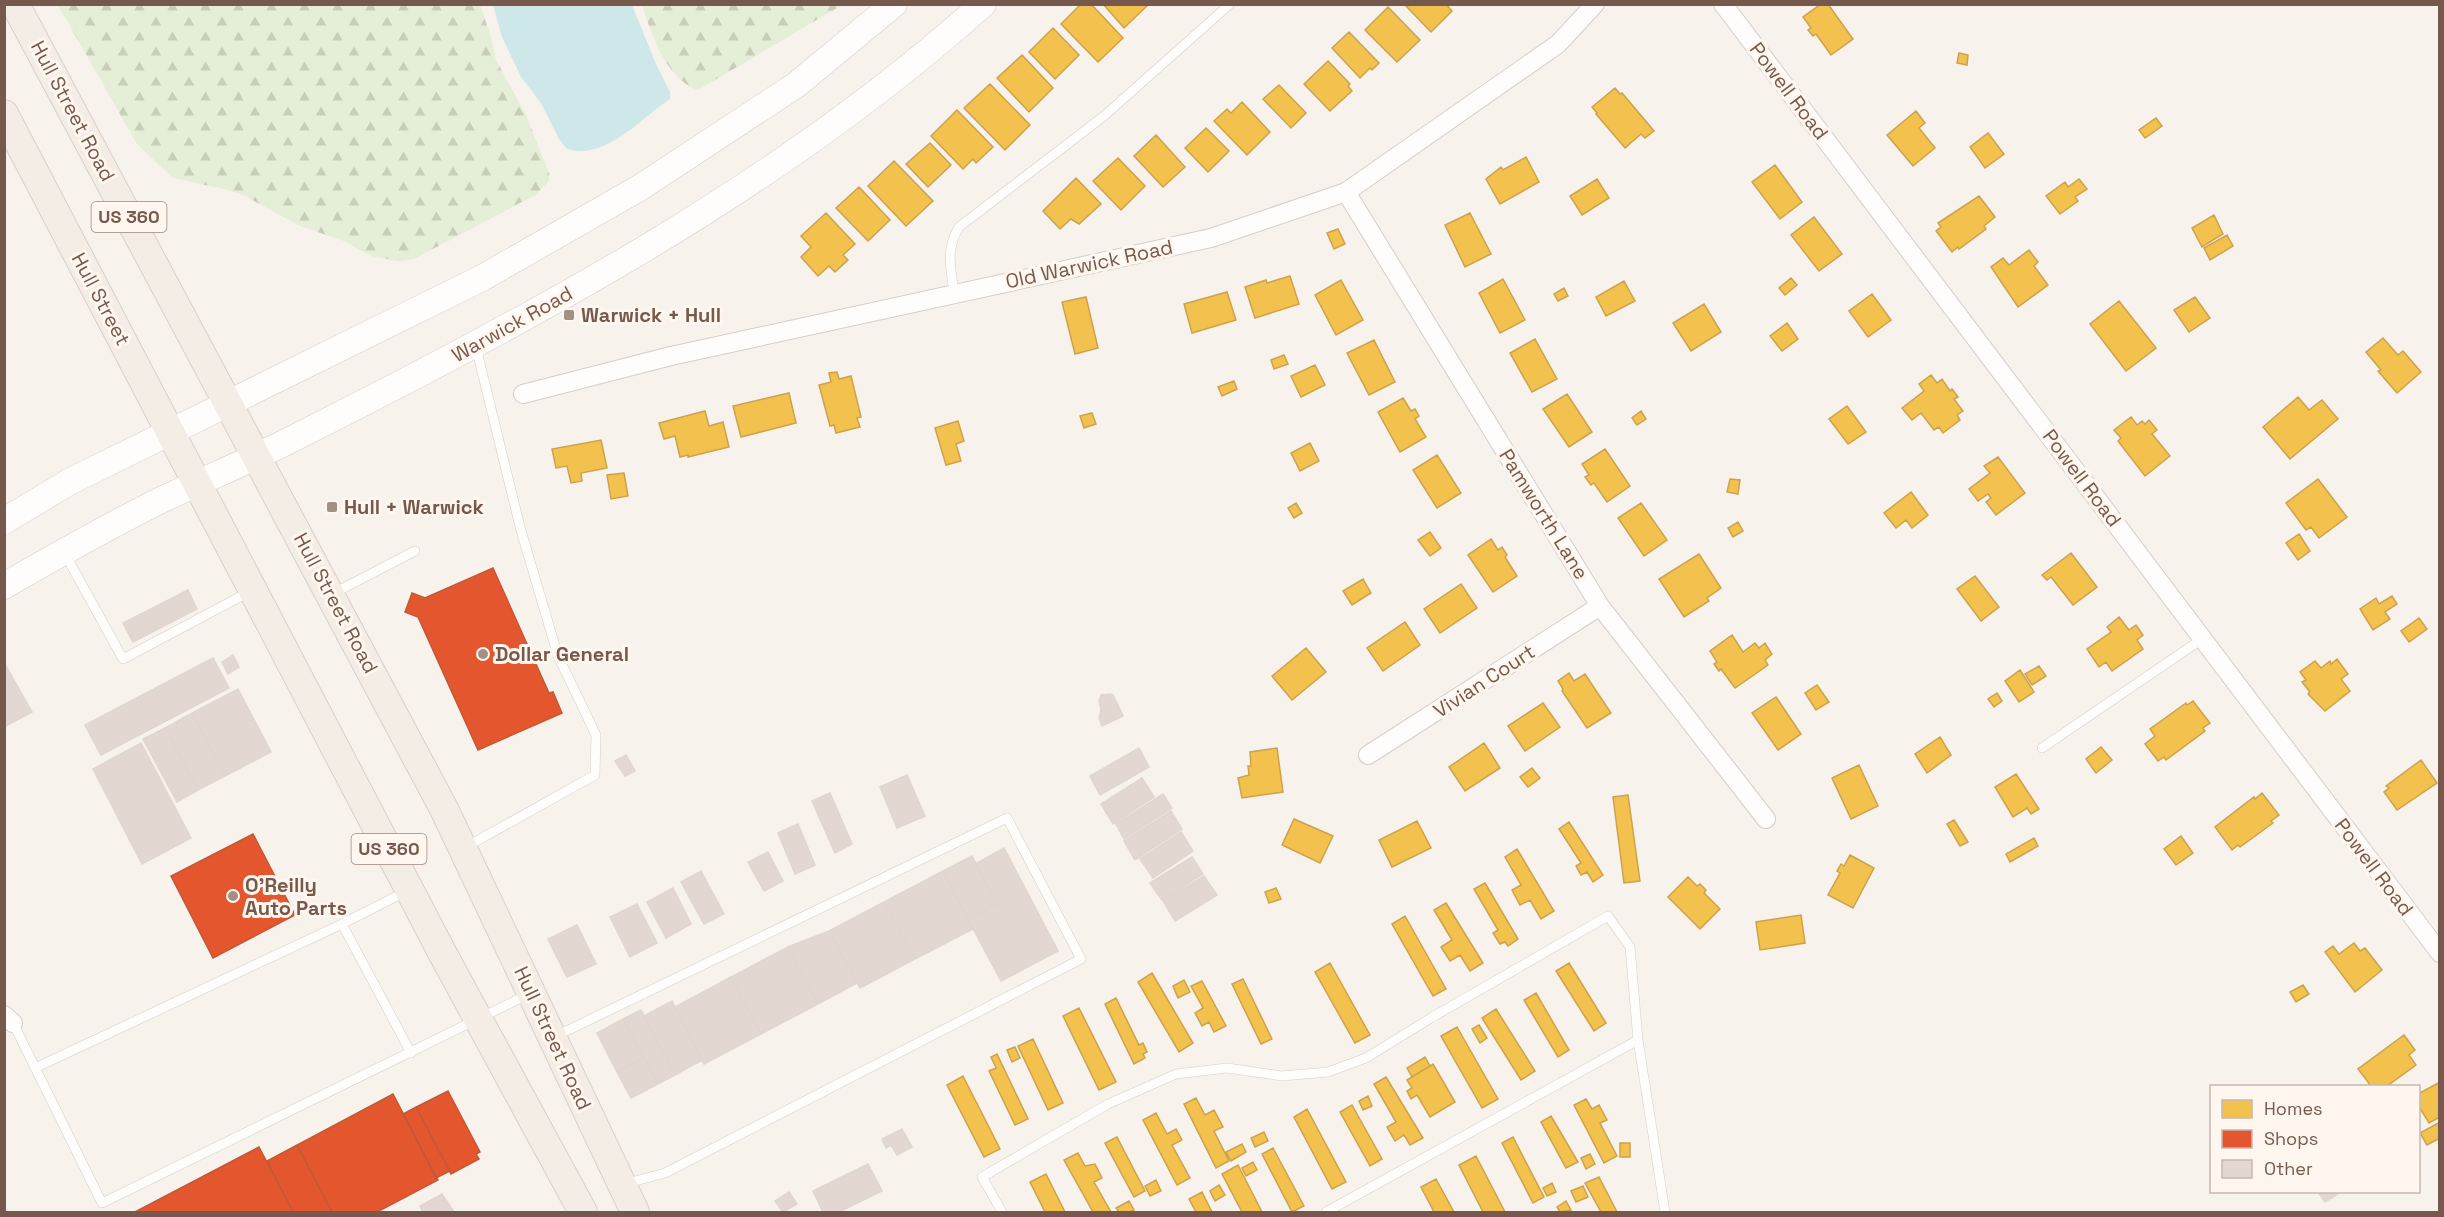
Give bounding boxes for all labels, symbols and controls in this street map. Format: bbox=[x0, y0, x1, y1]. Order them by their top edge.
street label: Hull Street Road bbox=[25, 36, 121, 186]
street label: Powell Road bbox=[1744, 37, 1834, 145]
road number: US 360 bbox=[92, 202, 166, 232]
street label: Old Warwick Road bbox=[1003, 234, 1175, 294]
street label: Hull Street bbox=[66, 248, 136, 350]
street label: Warwick Road bbox=[447, 280, 577, 368]
place label: Warwick + Hull bbox=[581, 302, 721, 328]
marker: Warwick + Hull bbox=[562, 308, 576, 322]
street label: Powell Road bbox=[2037, 424, 2127, 532]
street label: Pamworth Lane bbox=[1493, 444, 1595, 584]
place label: Hull + Warwick bbox=[344, 494, 484, 520]
marker: Hull + Warwick bbox=[325, 500, 339, 514]
street label: Hull Street Road bbox=[288, 528, 384, 678]
street label: Vivian Court bbox=[1428, 638, 1540, 724]
place label: Dollar General bbox=[495, 641, 629, 667]
marker: Dollar General bbox=[476, 647, 490, 661]
street label: Powell Road bbox=[2329, 813, 2419, 921]
road number: US 360 bbox=[352, 834, 426, 864]
place label: O'Reilly Auto Parts bbox=[245, 872, 347, 921]
marker: O'Reilly Auto Parts bbox=[226, 889, 240, 903]
street label: Hull Street Road bbox=[508, 962, 598, 1114]
legend bbox=[2210, 1085, 2420, 1193]
text: Homes bbox=[2264, 1097, 2323, 1120]
text: Shops bbox=[2264, 1127, 2318, 1150]
text: Other bbox=[2264, 1157, 2313, 1180]

